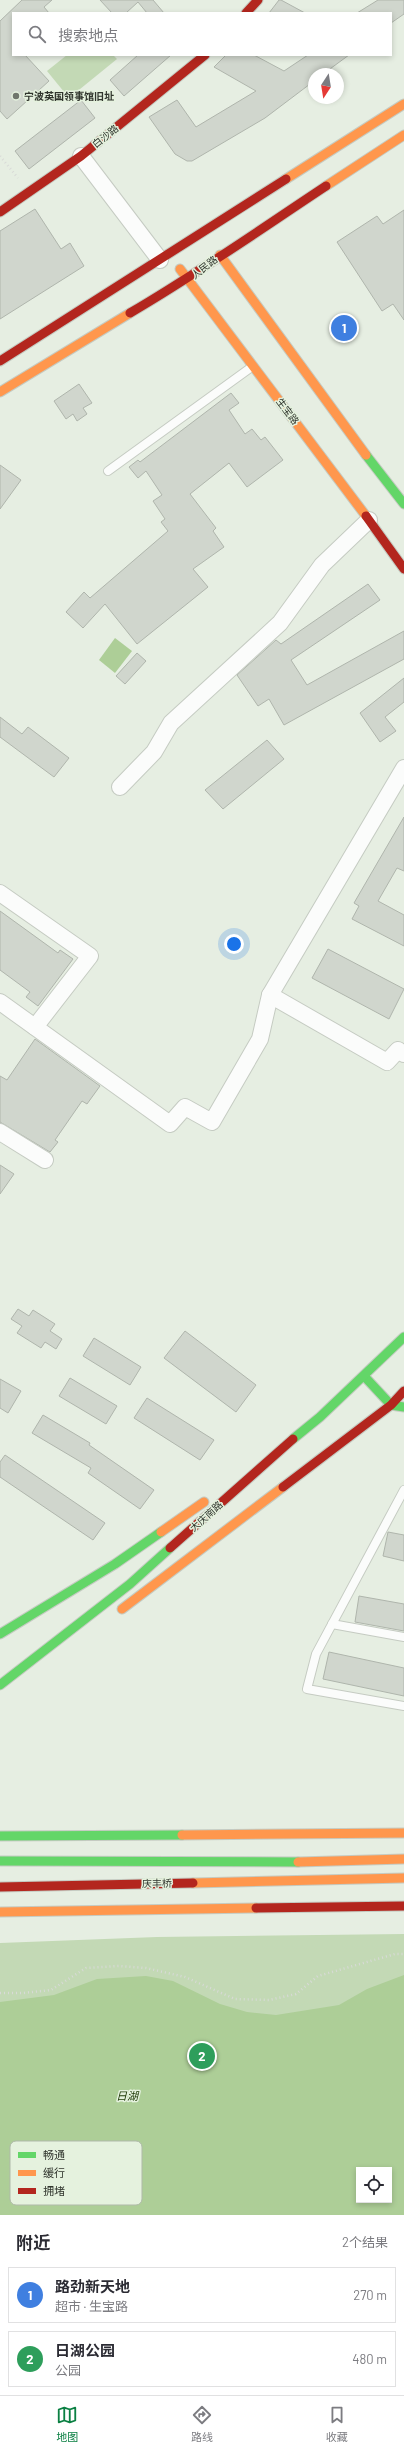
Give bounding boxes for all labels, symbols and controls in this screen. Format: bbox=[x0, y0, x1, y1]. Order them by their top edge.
search box bbox=[12, 12, 392, 56]
icon: search bbox=[26, 23, 48, 45]
text: 搜索地点 bbox=[58, 26, 118, 44]
north arrow bbox=[308, 68, 344, 104]
place label: 宁波英国领事馆旧址 bbox=[24, 90, 114, 102]
marker: 宁波英国领事馆旧址 bbox=[11, 91, 21, 101]
street label: 白沙路 bbox=[90, 122, 120, 150]
street label: 人民路 bbox=[188, 253, 220, 281]
pin: 1 bbox=[331, 313, 357, 343]
street label: 生宝路 bbox=[274, 395, 302, 427]
your location bbox=[224, 934, 244, 954]
street label: 大庆南路 bbox=[187, 1498, 225, 1534]
street label: 庆丰桥 bbox=[142, 1877, 172, 1889]
pin: 2 bbox=[189, 2041, 215, 2071]
water label: 日湖 bbox=[116, 2089, 140, 2102]
legend bbox=[10, 2141, 142, 2205]
text: 畅通 bbox=[43, 2148, 65, 2161]
text: 缓行 bbox=[43, 2166, 65, 2179]
map controls bbox=[356, 2167, 392, 2203]
button: locate bbox=[356, 2167, 392, 2203]
text: 拥堵 bbox=[43, 2184, 65, 2197]
text: 附近 bbox=[16, 2232, 50, 2252]
text: 2个结果 bbox=[342, 2234, 388, 2250]
text: 路劲新天地 bbox=[55, 2277, 130, 2295]
text: 1 bbox=[28, 2287, 32, 2303]
text: 270 m bbox=[353, 2287, 387, 2303]
text: 超市 · 生宝路 bbox=[55, 2298, 128, 2314]
text: 日湖公园 bbox=[55, 2341, 115, 2359]
text: 2 bbox=[26, 2351, 34, 2367]
text: 480 m bbox=[352, 2351, 387, 2367]
text: 公园 bbox=[55, 2362, 81, 2378]
tab: 地图 bbox=[56, 2404, 78, 2444]
tab: 路线 bbox=[191, 2404, 213, 2444]
tab: 收藏 bbox=[326, 2404, 348, 2444]

